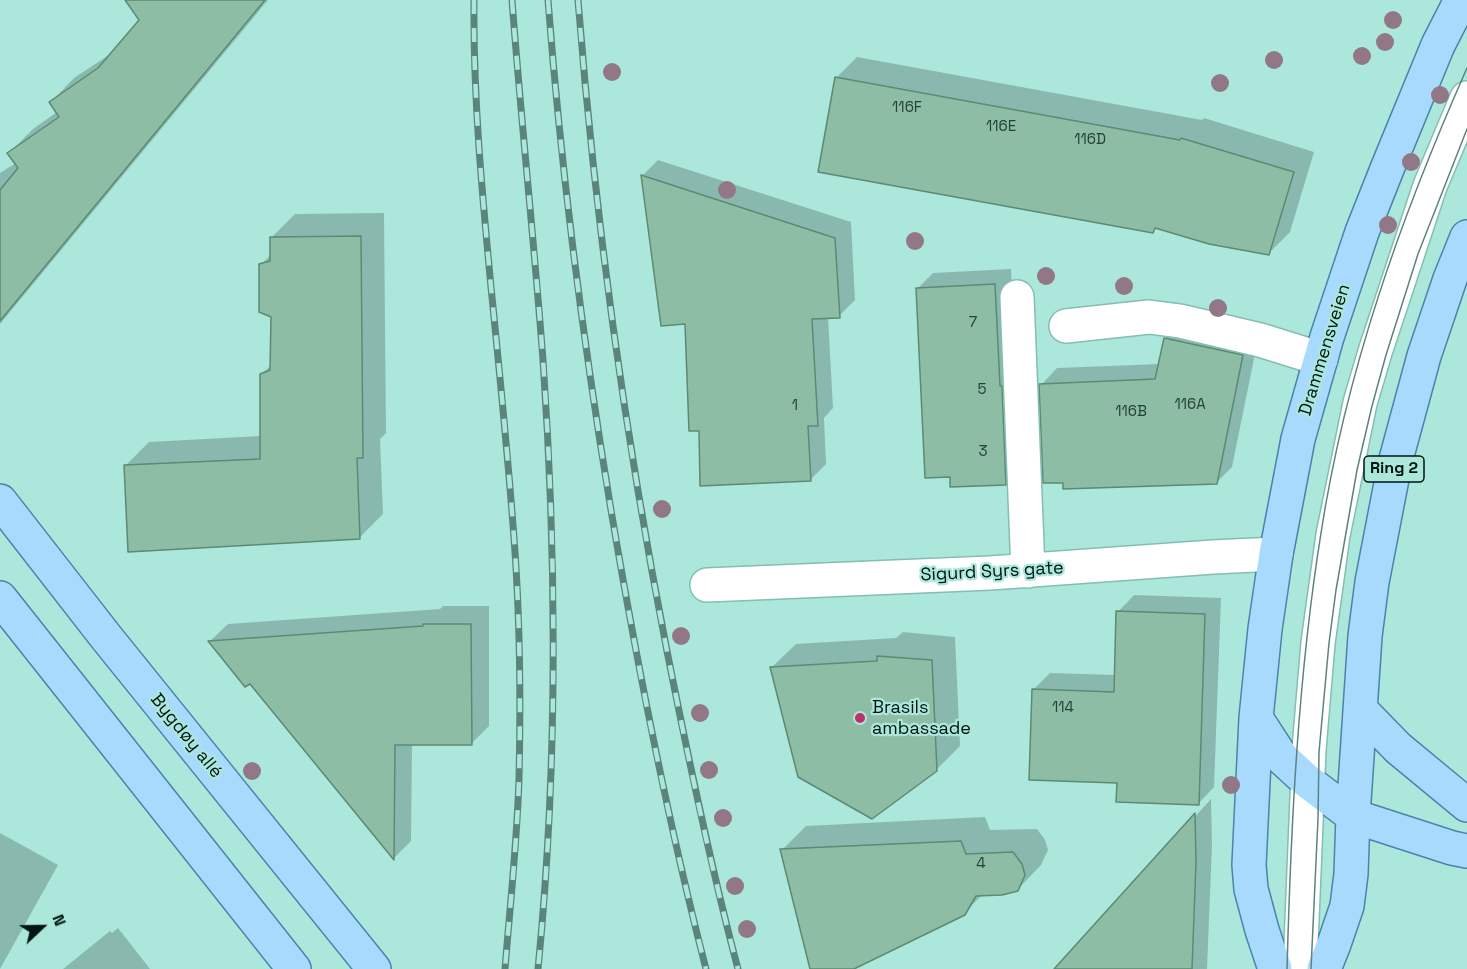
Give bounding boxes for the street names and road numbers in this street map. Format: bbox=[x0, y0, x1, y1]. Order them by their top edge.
street label: Drammensveien bbox=[1295, 281, 1355, 419]
road number: Ring 2 bbox=[1364, 456, 1424, 482]
street label: Sigurd Syrs gate bbox=[920, 557, 1064, 587]
street label: Bygdøy allé bbox=[145, 689, 227, 783]

